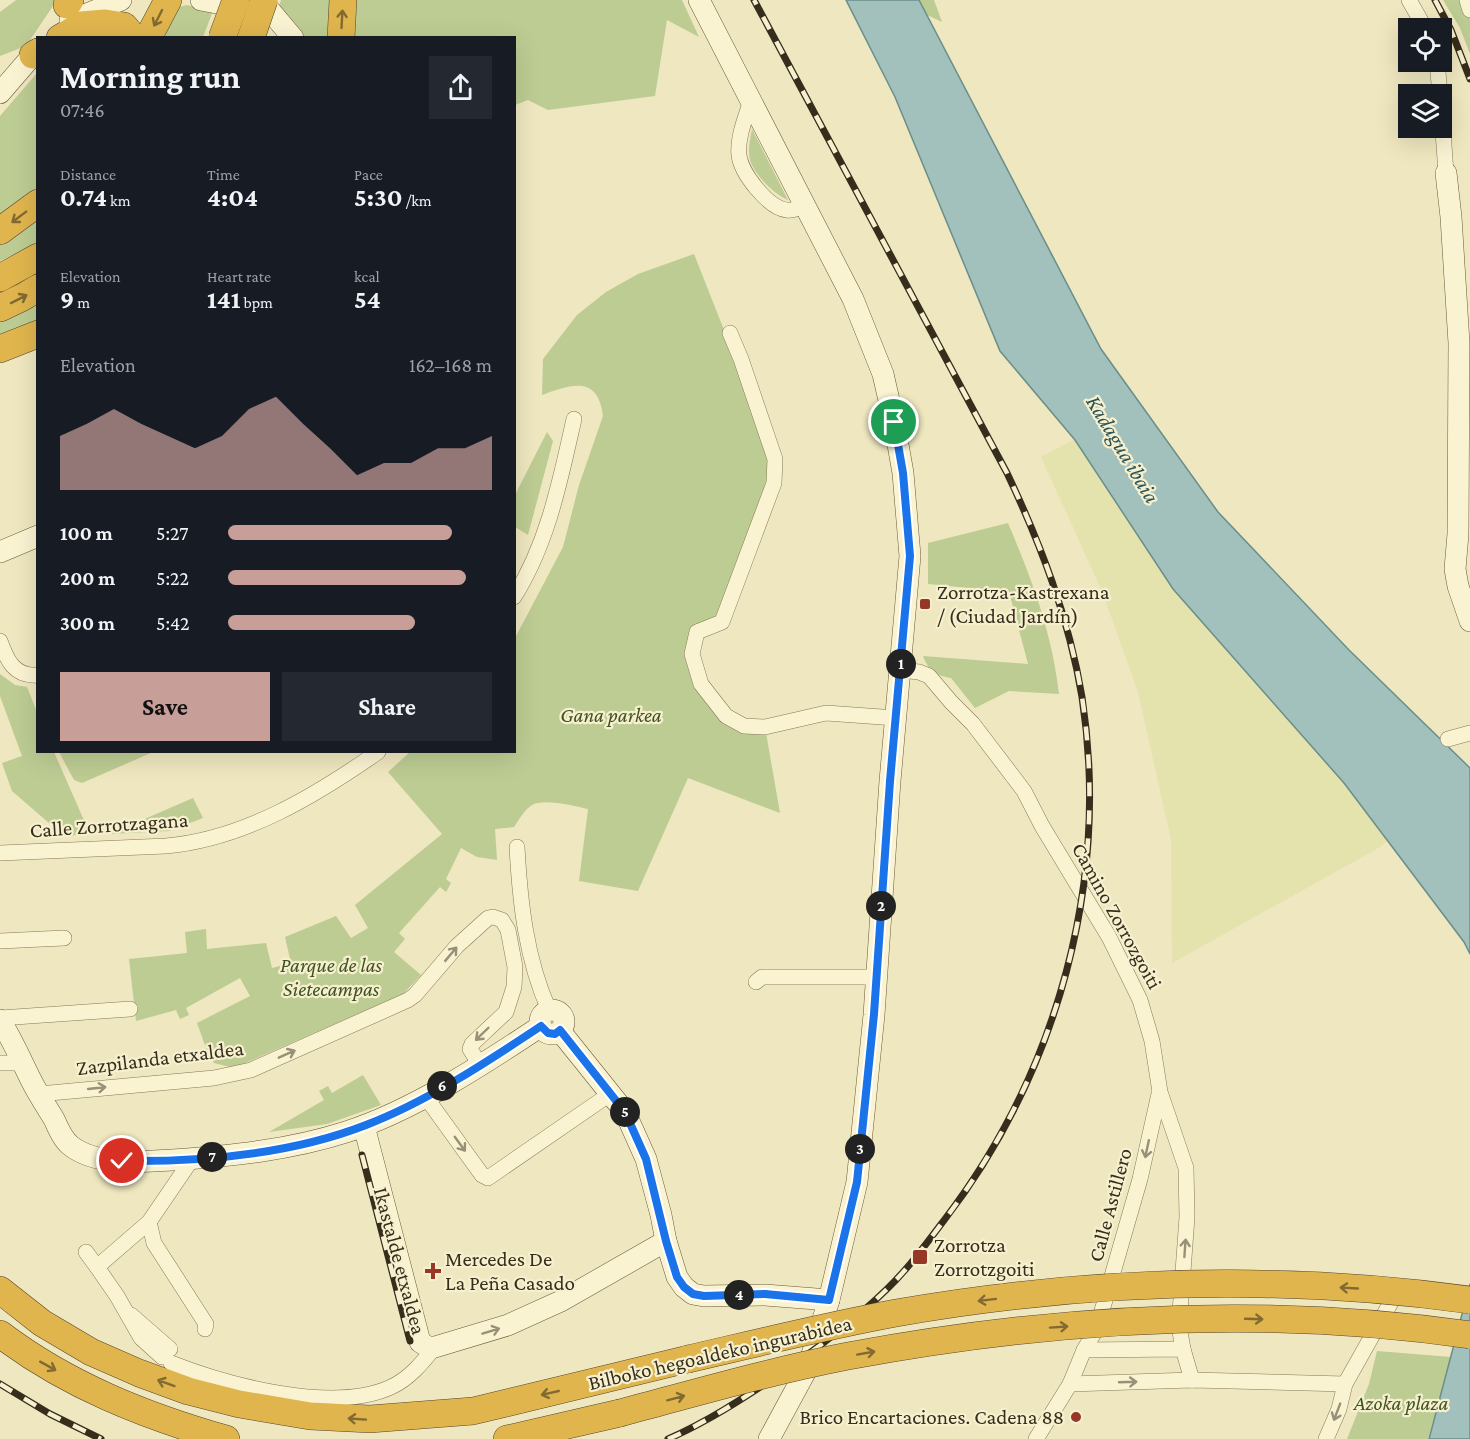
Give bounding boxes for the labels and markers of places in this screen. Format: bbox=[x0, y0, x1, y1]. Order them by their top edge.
pin bbox=[868, 396, 919, 447]
place label: Zorrotza-Kastrexana / (Ciudad Jardín) bbox=[937, 580, 1110, 628]
marker: Zorrotza-Kastrexana / (Ciudad Jardín) bbox=[918, 597, 932, 611]
pin: 1 bbox=[886, 649, 916, 679]
pin: 2 bbox=[866, 891, 896, 921]
pin: 6 bbox=[427, 1071, 457, 1101]
pin: 5 bbox=[610, 1097, 640, 1127]
pin: 3 bbox=[845, 1134, 875, 1164]
pin bbox=[96, 1135, 147, 1186]
pin: 7 bbox=[197, 1142, 227, 1172]
place label: Zorrotza Zorrotzgoiti bbox=[934, 1233, 1035, 1281]
place label: Mercedes De La Peña Casado bbox=[445, 1247, 575, 1295]
marker: Zorrotza Zorrotzgoiti bbox=[911, 1248, 929, 1266]
marker: Mercedes De La Peña Casado bbox=[426, 1264, 440, 1278]
pin: 4 bbox=[724, 1280, 754, 1310]
place label: Brico Encartaciones. Cadena 88 bbox=[800, 1405, 1064, 1429]
marker: Brico Encartaciones. Cadena 88 bbox=[1069, 1410, 1083, 1424]

